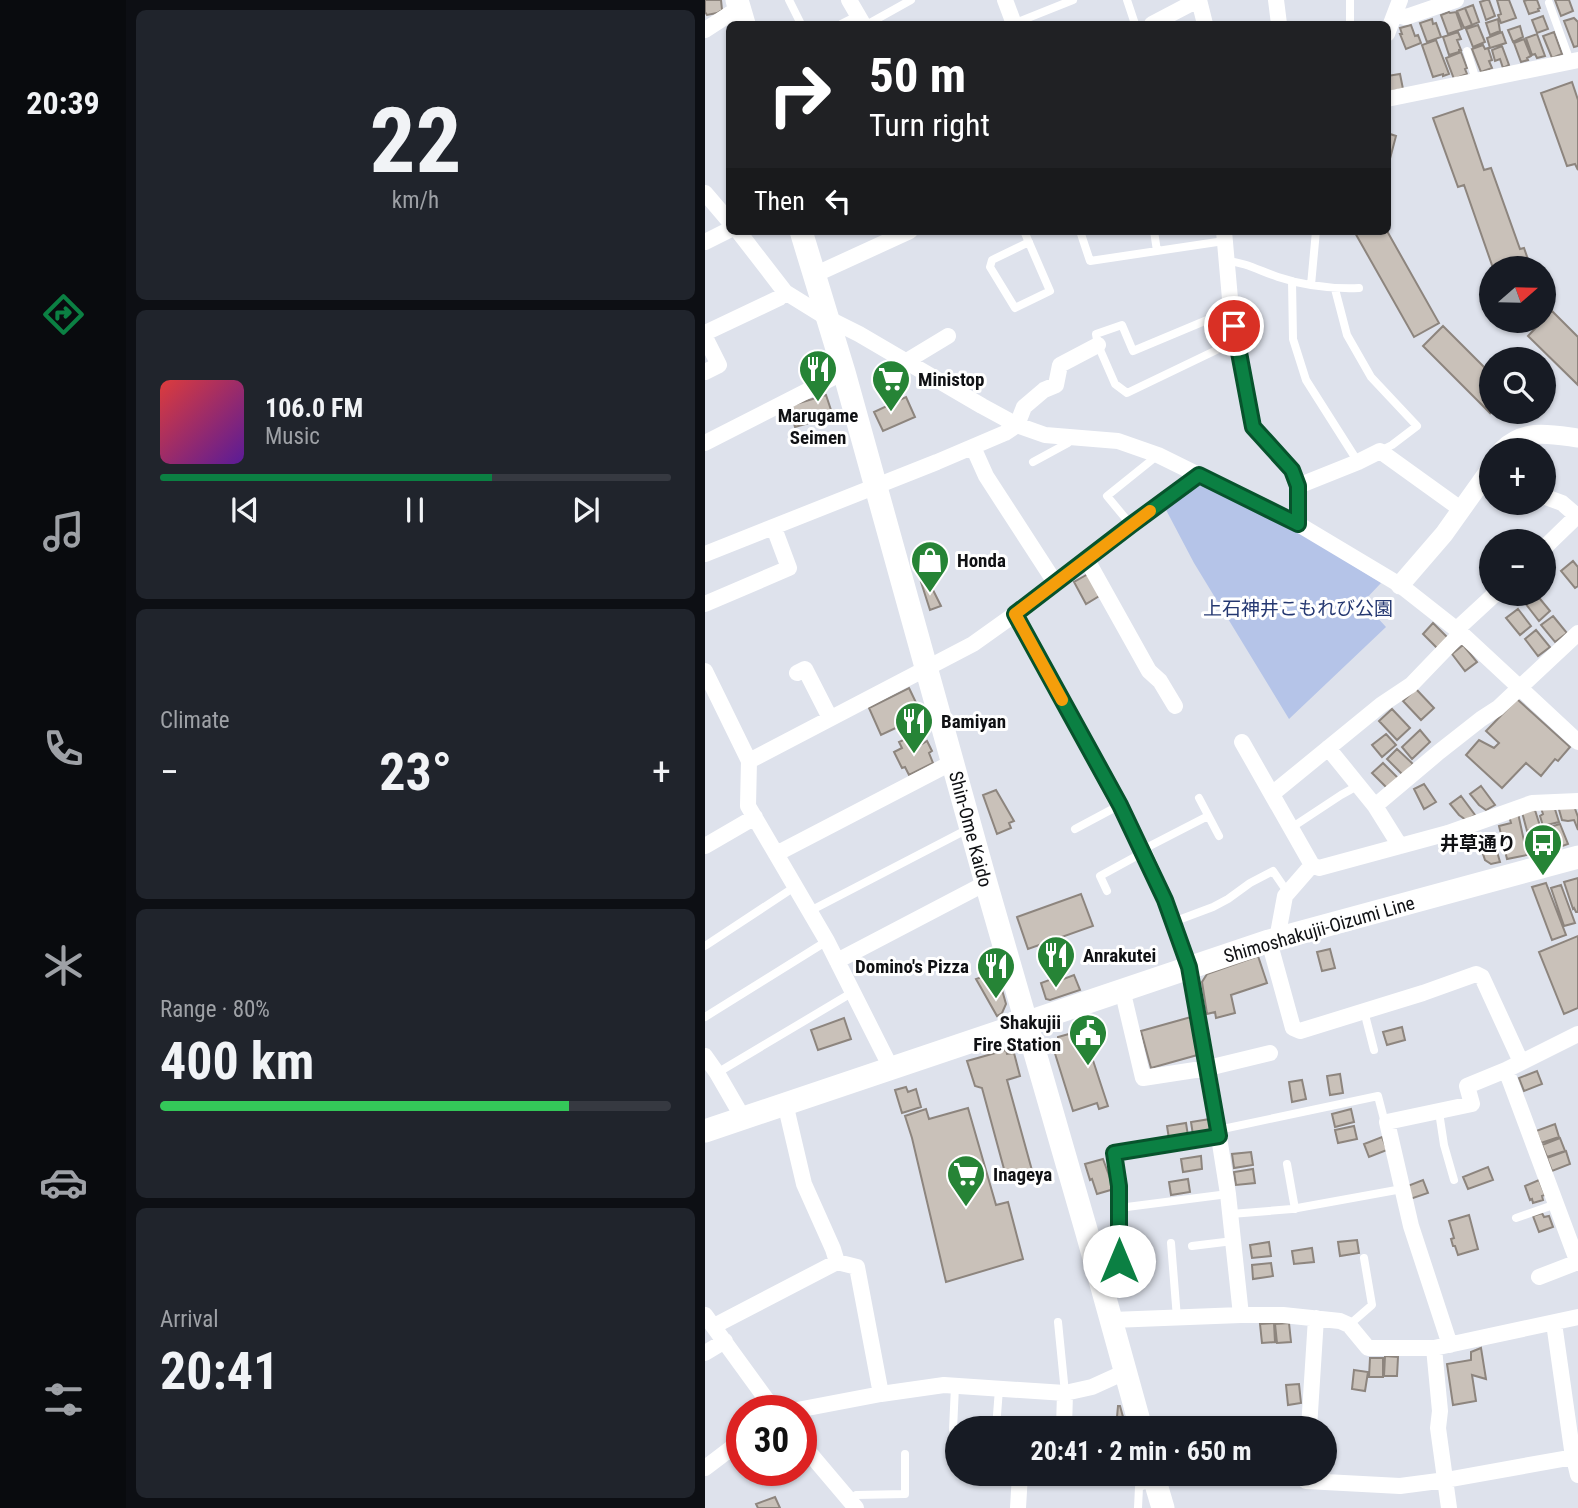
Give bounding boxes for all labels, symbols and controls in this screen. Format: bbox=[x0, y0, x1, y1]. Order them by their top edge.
text: 50 m bbox=[869, 47, 966, 104]
icon: right bbox=[754, 49, 845, 140]
text: 20:39 bbox=[26, 84, 100, 122]
text: 22 bbox=[370, 88, 461, 194]
text: Turn right bbox=[869, 106, 990, 144]
icon: left bbox=[819, 182, 857, 220]
text: Then bbox=[754, 186, 805, 216]
text: km/h bbox=[392, 187, 439, 214]
north arrow bbox=[1479, 256, 1555, 332]
map controls bbox=[1479, 256, 1556, 606]
icon: directions bbox=[39, 290, 88, 339]
pin bbox=[1204, 296, 1264, 356]
icon: arrive bbox=[1215, 307, 1253, 345]
button: search bbox=[1479, 347, 1556, 424]
restaurant icon: Marugame Seimen bbox=[797, 348, 839, 403]
supermarket icon: Ministop bbox=[870, 358, 912, 413]
place label: Ministop bbox=[918, 368, 984, 391]
text: 106.0 FM bbox=[265, 393, 363, 423]
place label: Marugame Seimen bbox=[778, 404, 858, 449]
text: Music bbox=[265, 423, 320, 450]
button: + bbox=[1479, 438, 1556, 515]
icon: previous bbox=[226, 491, 264, 529]
icon: pause bbox=[396, 491, 434, 529]
icon: next bbox=[567, 491, 605, 529]
icon: music bbox=[39, 507, 88, 556]
button: − bbox=[1479, 529, 1556, 606]
shop icon: Honda bbox=[909, 539, 951, 594]
place label: Honda bbox=[957, 549, 1006, 572]
park label: 上石神井こもれび公園 bbox=[1203, 597, 1393, 620]
restaurant icon: Bamiyan bbox=[893, 700, 935, 755]
text: Climate bbox=[160, 707, 230, 734]
place label: Bamiyan bbox=[941, 710, 1006, 733]
icon: phone bbox=[39, 724, 88, 773]
text: 23° bbox=[379, 742, 452, 803]
text: − bbox=[160, 750, 179, 794]
text: + bbox=[652, 750, 671, 794]
street label: Shin-Ome Kaido bbox=[944, 769, 997, 890]
bus stop icon: 井草通り bbox=[1522, 822, 1564, 877]
place label: 井草通り bbox=[1440, 832, 1516, 855]
street label: Shimoshakujii-Oizumi Line bbox=[1221, 891, 1417, 968]
restaurant icon: Anrakutei bbox=[1035, 934, 1077, 989]
icon: climate bbox=[39, 941, 88, 990]
place label: Anrakutei bbox=[1083, 944, 1156, 967]
restaurant icon: Domino's Pizza bbox=[975, 945, 1017, 1000]
place label: Domino's Pizza bbox=[855, 955, 969, 978]
text: Range · 80% bbox=[160, 996, 270, 1023]
place label: Shakujii Fire Station bbox=[973, 1011, 1061, 1056]
public building icon: Shakujii Fire Station bbox=[1067, 1012, 1109, 1067]
text: 400 km bbox=[160, 1031, 314, 1092]
supermarket icon: Inageya bbox=[945, 1153, 987, 1208]
icon: car bbox=[39, 1158, 88, 1207]
place label: Inageya bbox=[993, 1163, 1052, 1186]
position arrow bbox=[1082, 1224, 1156, 1298]
text: Arrival bbox=[160, 1306, 219, 1333]
text: 20:41 bbox=[160, 1341, 279, 1402]
icon: filters bbox=[39, 1375, 88, 1424]
speed limit sign: 30 bbox=[726, 1395, 817, 1486]
text: 20:41 · 2 min · 650 m bbox=[1031, 1436, 1251, 1466]

